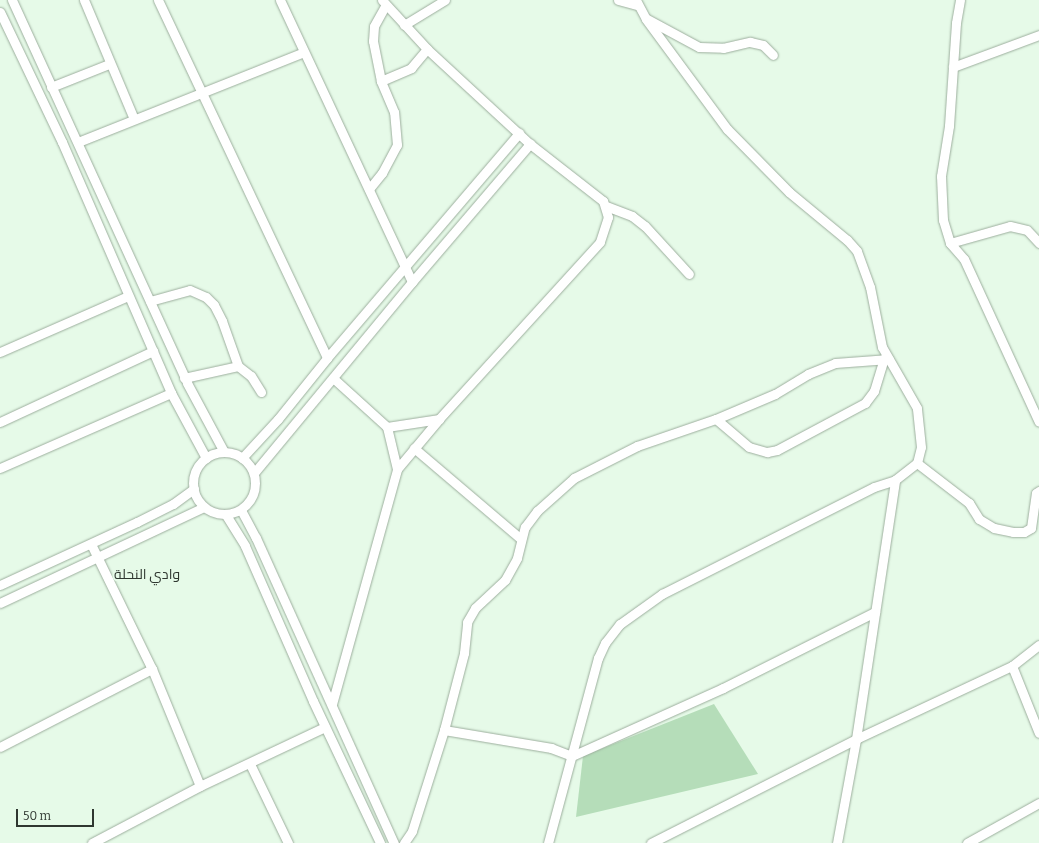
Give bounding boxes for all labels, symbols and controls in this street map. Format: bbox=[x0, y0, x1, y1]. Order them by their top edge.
district label: وادي النحلة bbox=[114, 567, 180, 583]
scale bar bbox=[18, 801, 96, 827]
text: 50 m bbox=[23, 809, 51, 823]

